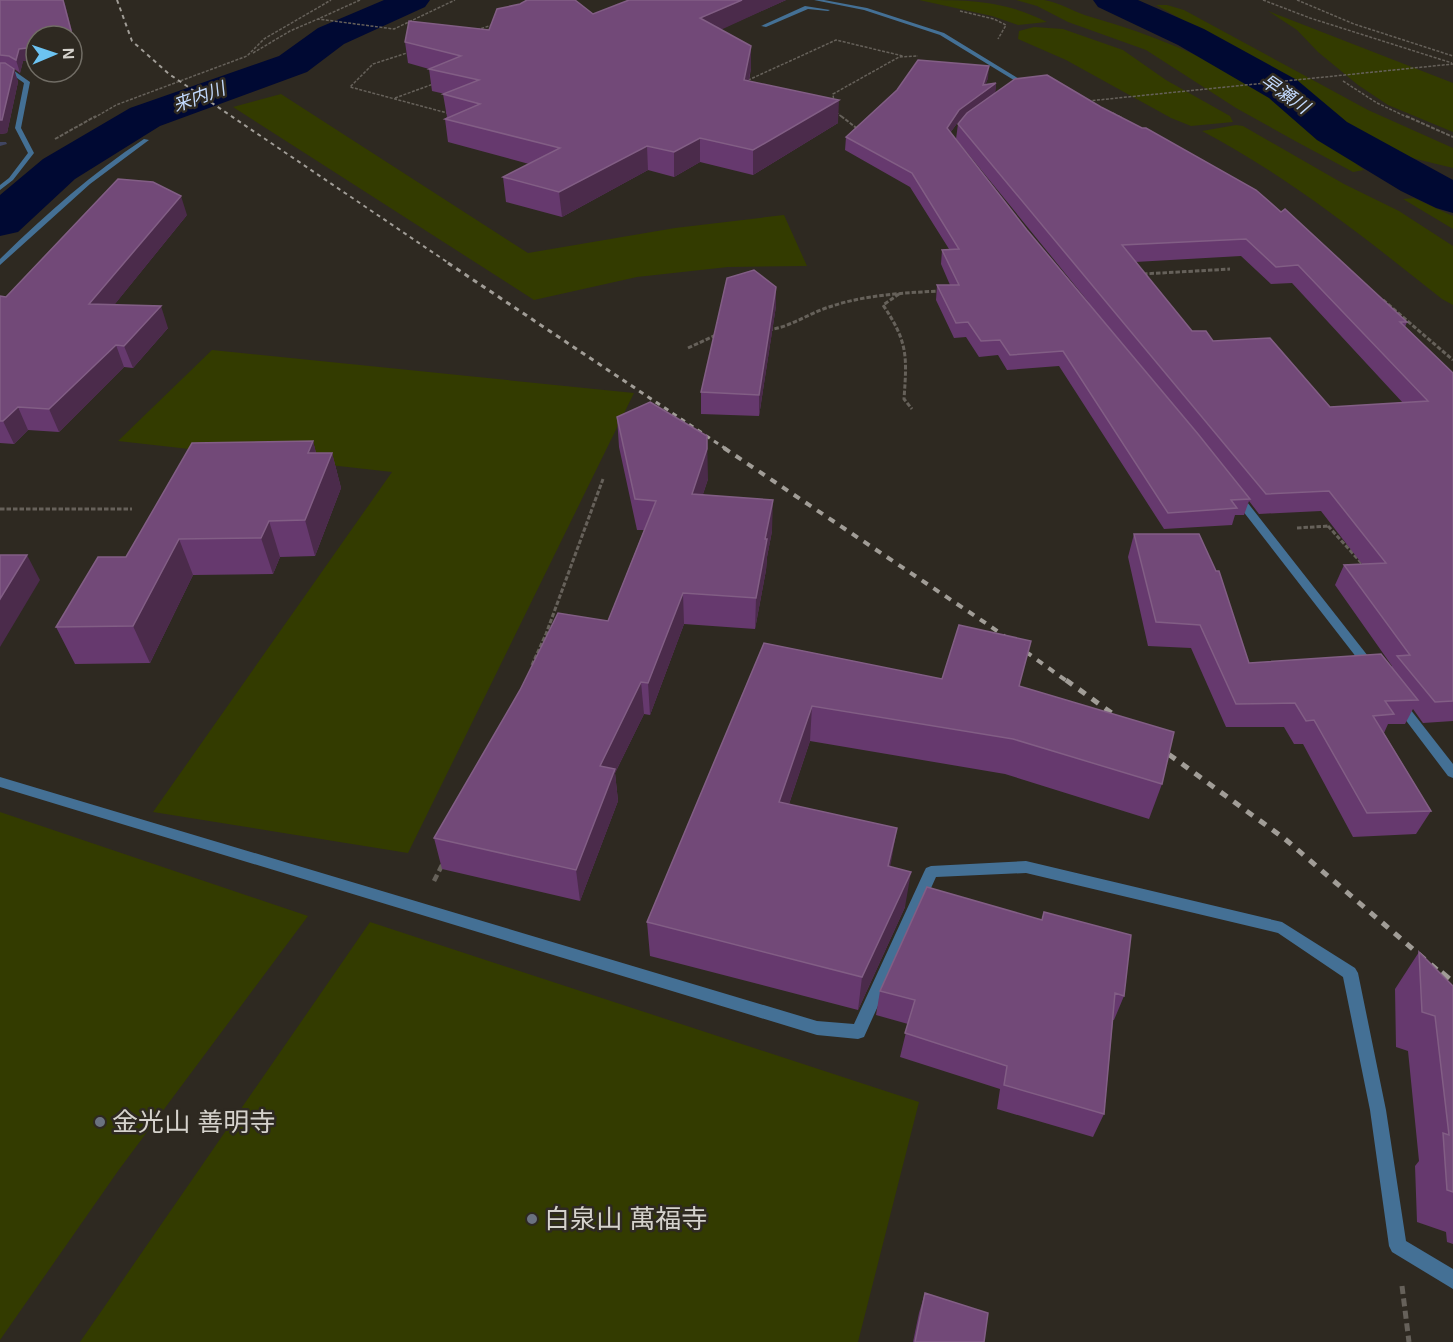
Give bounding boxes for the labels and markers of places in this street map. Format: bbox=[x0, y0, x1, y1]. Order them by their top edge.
place label: 金光山 善明寺 bbox=[112, 1107, 275, 1137]
marker: 金光山 善明寺 bbox=[93, 1115, 107, 1129]
place label: 白泉山 萬福寺 bbox=[544, 1204, 707, 1234]
marker: 白泉山 萬福寺 bbox=[525, 1212, 539, 1226]

